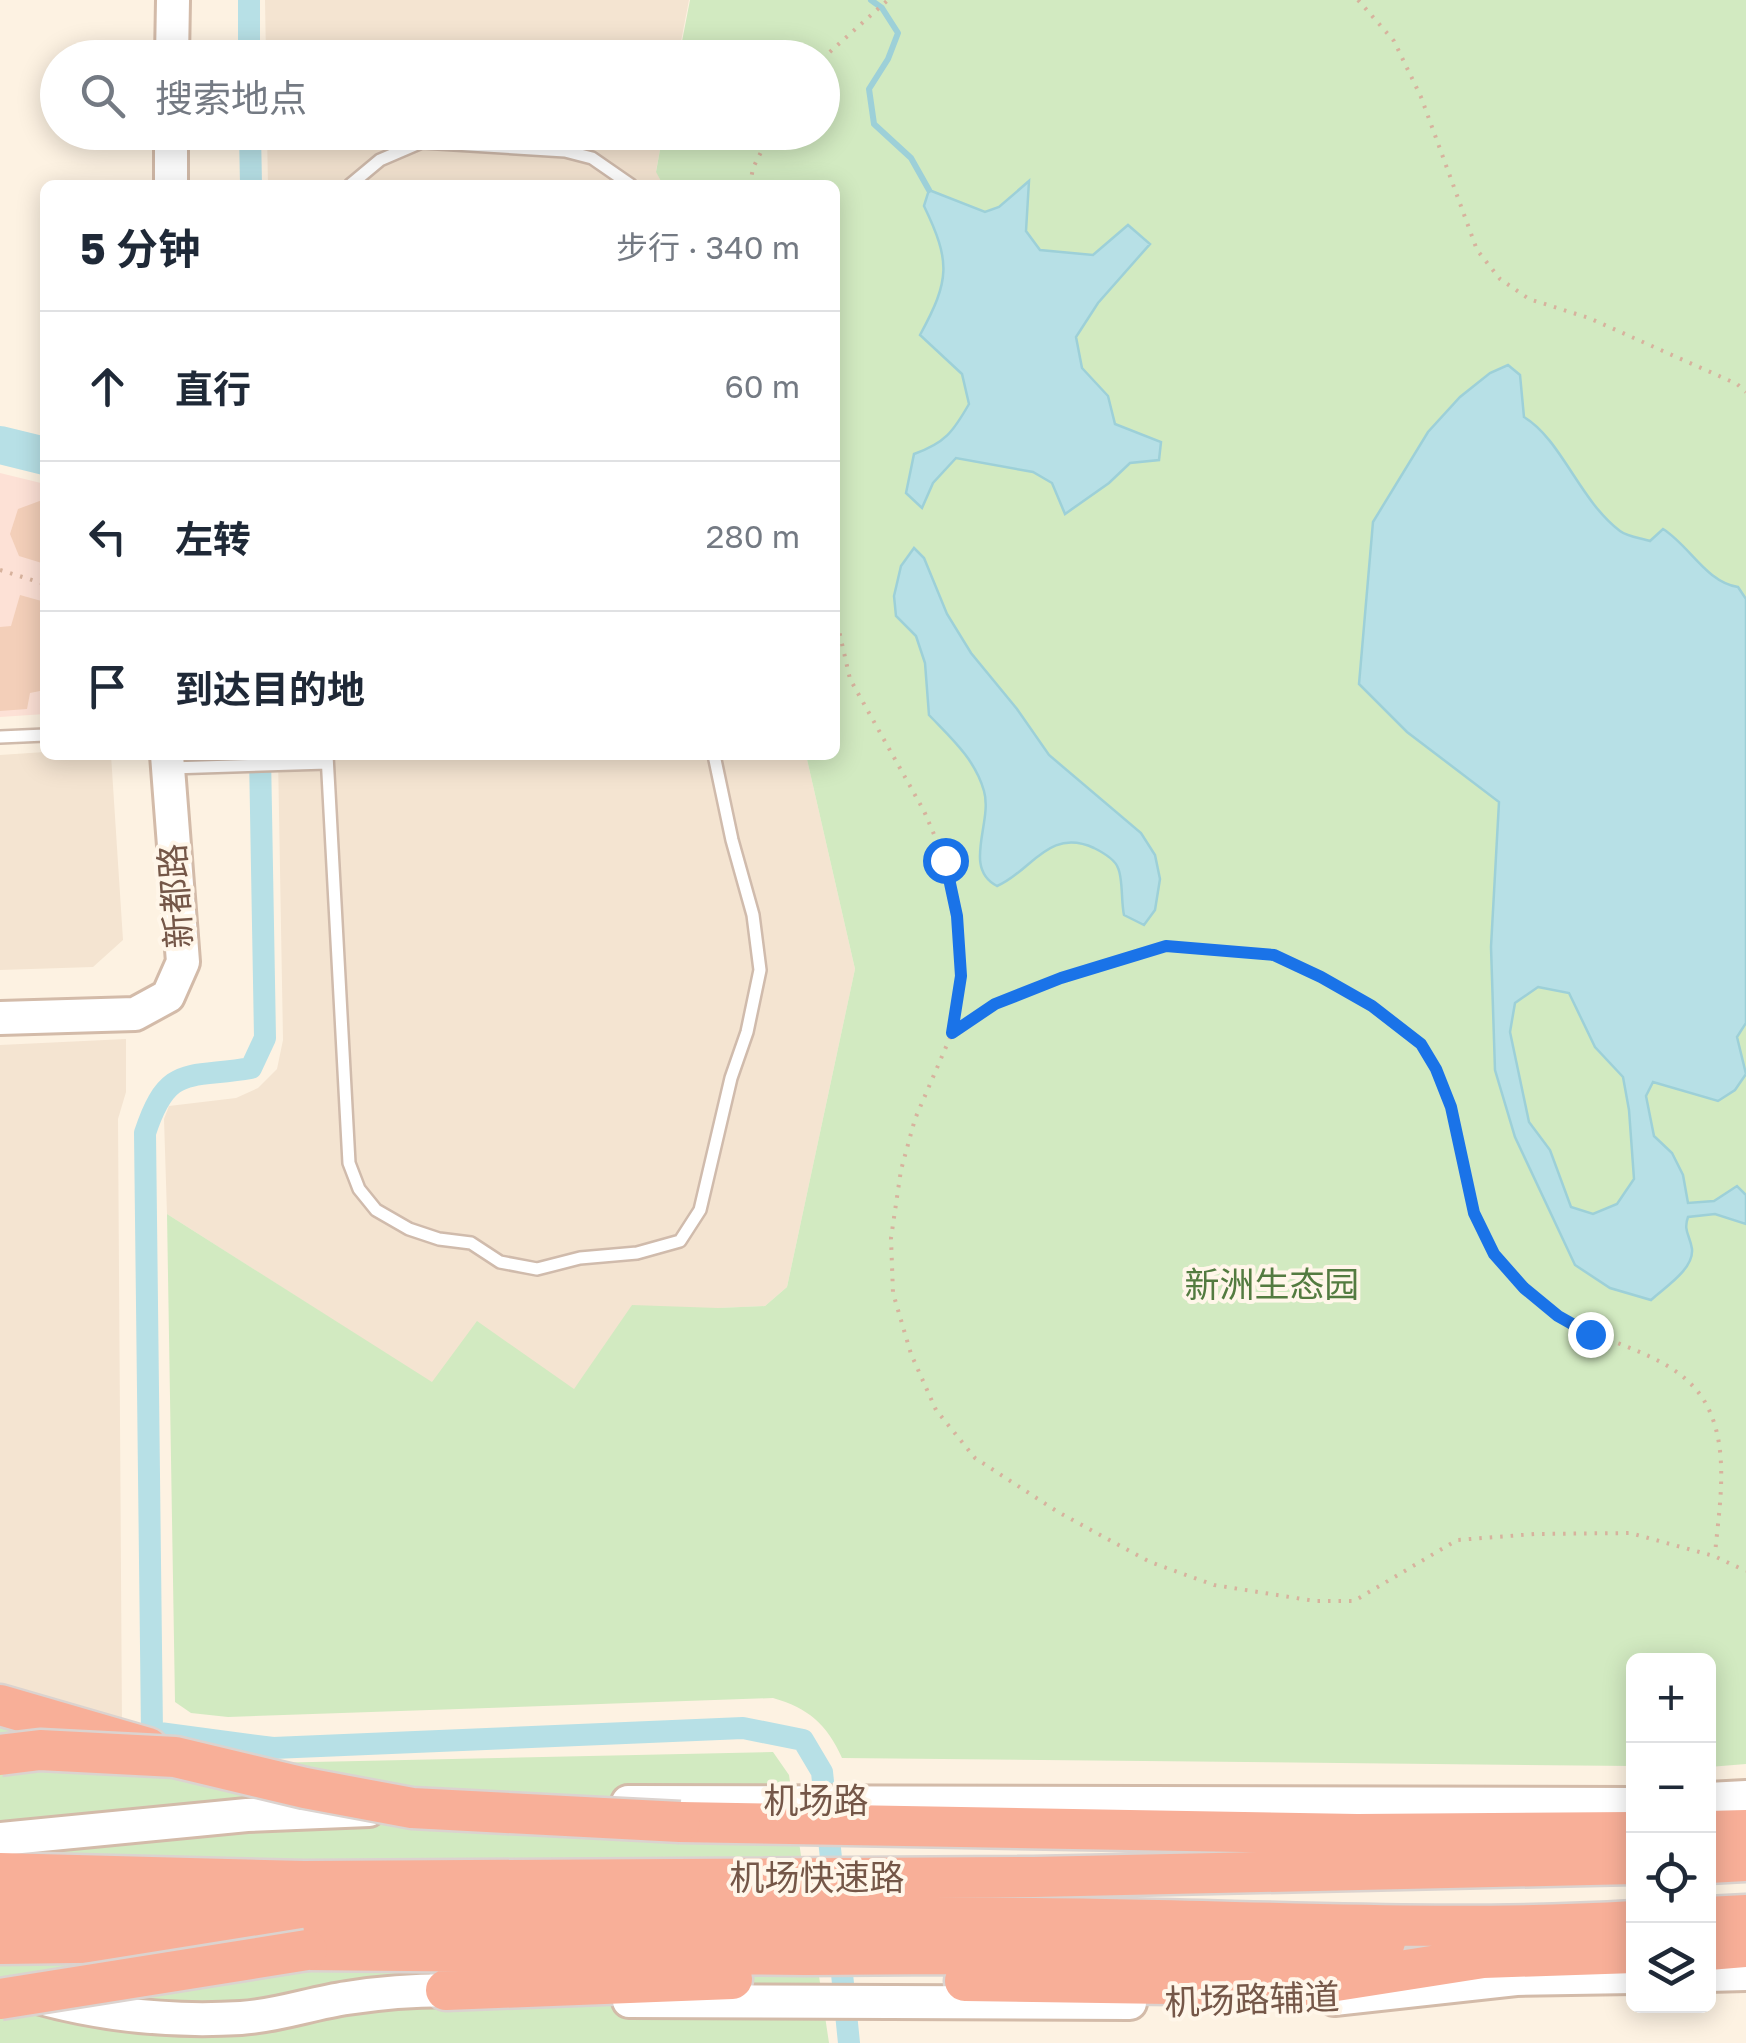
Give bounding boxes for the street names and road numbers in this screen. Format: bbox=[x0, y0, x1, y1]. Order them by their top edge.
street label: 新都路 bbox=[150, 842, 200, 950]
street label: 机场路 bbox=[763, 1779, 869, 1821]
street label: 机场快速路 bbox=[729, 1856, 905, 1898]
street label: 机场路辅道 bbox=[1164, 1975, 1340, 2023]

